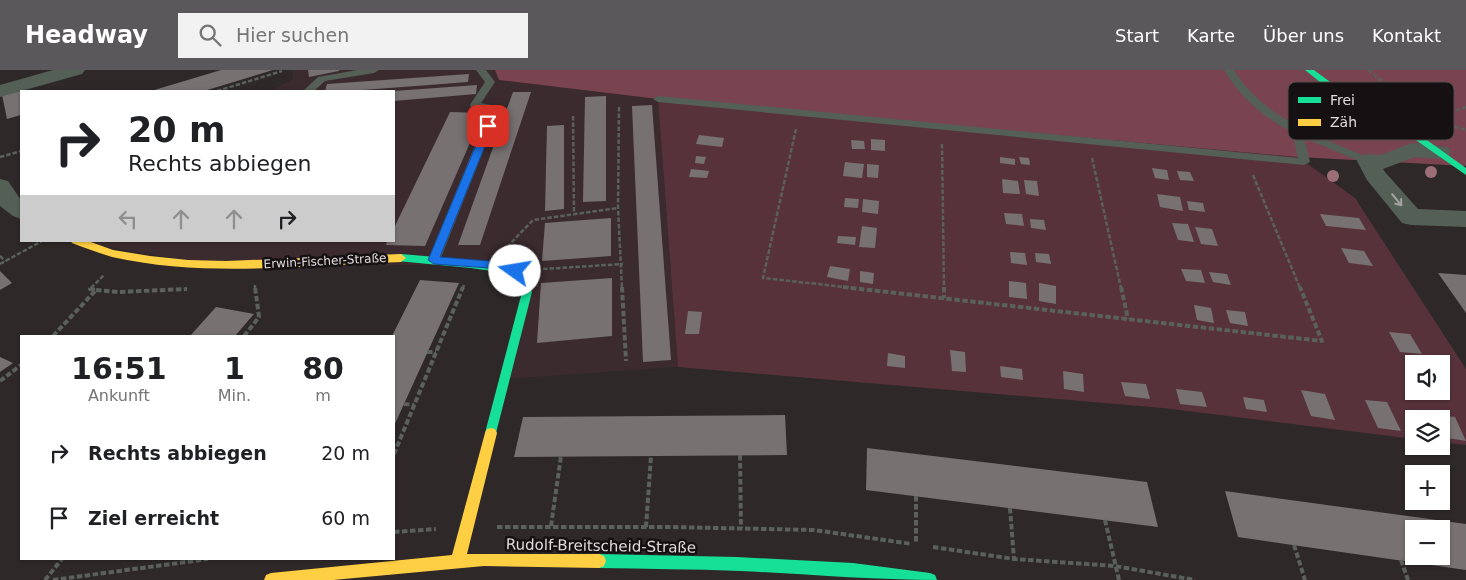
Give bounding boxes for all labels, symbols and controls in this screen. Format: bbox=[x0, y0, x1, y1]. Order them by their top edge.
search box bbox=[178, 13, 528, 58]
text: Headway bbox=[25, 21, 148, 49]
icon: search bbox=[196, 21, 224, 49]
text: Hier suchen bbox=[236, 24, 349, 46]
text: Start bbox=[1115, 25, 1159, 46]
text: Karte bbox=[1187, 25, 1235, 46]
text: Über uns bbox=[1263, 25, 1344, 46]
text: Kontakt bbox=[1372, 25, 1441, 46]
legend bbox=[1288, 82, 1454, 140]
text: Frei bbox=[1330, 92, 1355, 108]
pin bbox=[467, 105, 509, 147]
icon: right bbox=[45, 110, 110, 175]
text: 20 m bbox=[128, 110, 225, 150]
icon: arrive bbox=[474, 112, 502, 140]
text: Zäh bbox=[1330, 114, 1357, 130]
text: Rechts abbiegen bbox=[128, 151, 311, 176]
one-way arrow bbox=[1391, 193, 1402, 206]
icon: left bbox=[114, 205, 142, 233]
icon: ahead bbox=[167, 205, 195, 233]
icon: ahead bbox=[220, 205, 248, 233]
icon: right bbox=[273, 205, 301, 233]
position arrow bbox=[488, 244, 540, 296]
street label: Erwin-Fischer-Straße bbox=[263, 251, 387, 271]
text: 16:51 bbox=[71, 351, 167, 386]
text: 1 bbox=[224, 351, 245, 386]
text: 80 bbox=[302, 351, 344, 386]
map controls bbox=[1405, 355, 1450, 565]
button: sound bbox=[1405, 355, 1450, 400]
text: Ankunft bbox=[88, 386, 150, 405]
text: Min. bbox=[218, 386, 251, 405]
text: m bbox=[315, 386, 331, 405]
button: layers bbox=[1405, 410, 1450, 455]
icon: right bbox=[45, 439, 73, 467]
text: Rechts abbiegen bbox=[88, 442, 267, 464]
text: 20 m bbox=[321, 442, 370, 464]
button: + bbox=[1405, 465, 1450, 510]
icon: arrive bbox=[45, 504, 73, 532]
text: Ziel erreicht bbox=[88, 507, 219, 529]
text: 60 m bbox=[321, 507, 370, 529]
button: − bbox=[1405, 520, 1450, 565]
street label: Rudolf-Breitscheid-Straße bbox=[506, 535, 696, 557]

